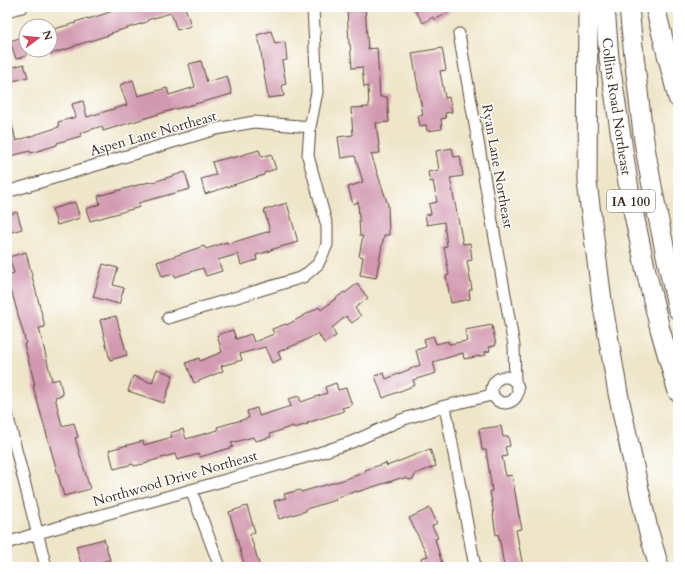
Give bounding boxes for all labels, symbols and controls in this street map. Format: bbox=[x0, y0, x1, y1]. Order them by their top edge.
north arrow bbox=[18, 18, 58, 58]
text: N bbox=[39, 29, 56, 42]
street label: Collins Road Northeast bbox=[597, 37, 636, 177]
street label: Ryan Lane Northeast bbox=[477, 103, 518, 230]
street label: Aspen Lane Northeast bbox=[88, 106, 219, 161]
road number: IA 100 bbox=[607, 190, 655, 212]
street label: Northwood Drive Northeast bbox=[91, 446, 260, 511]

